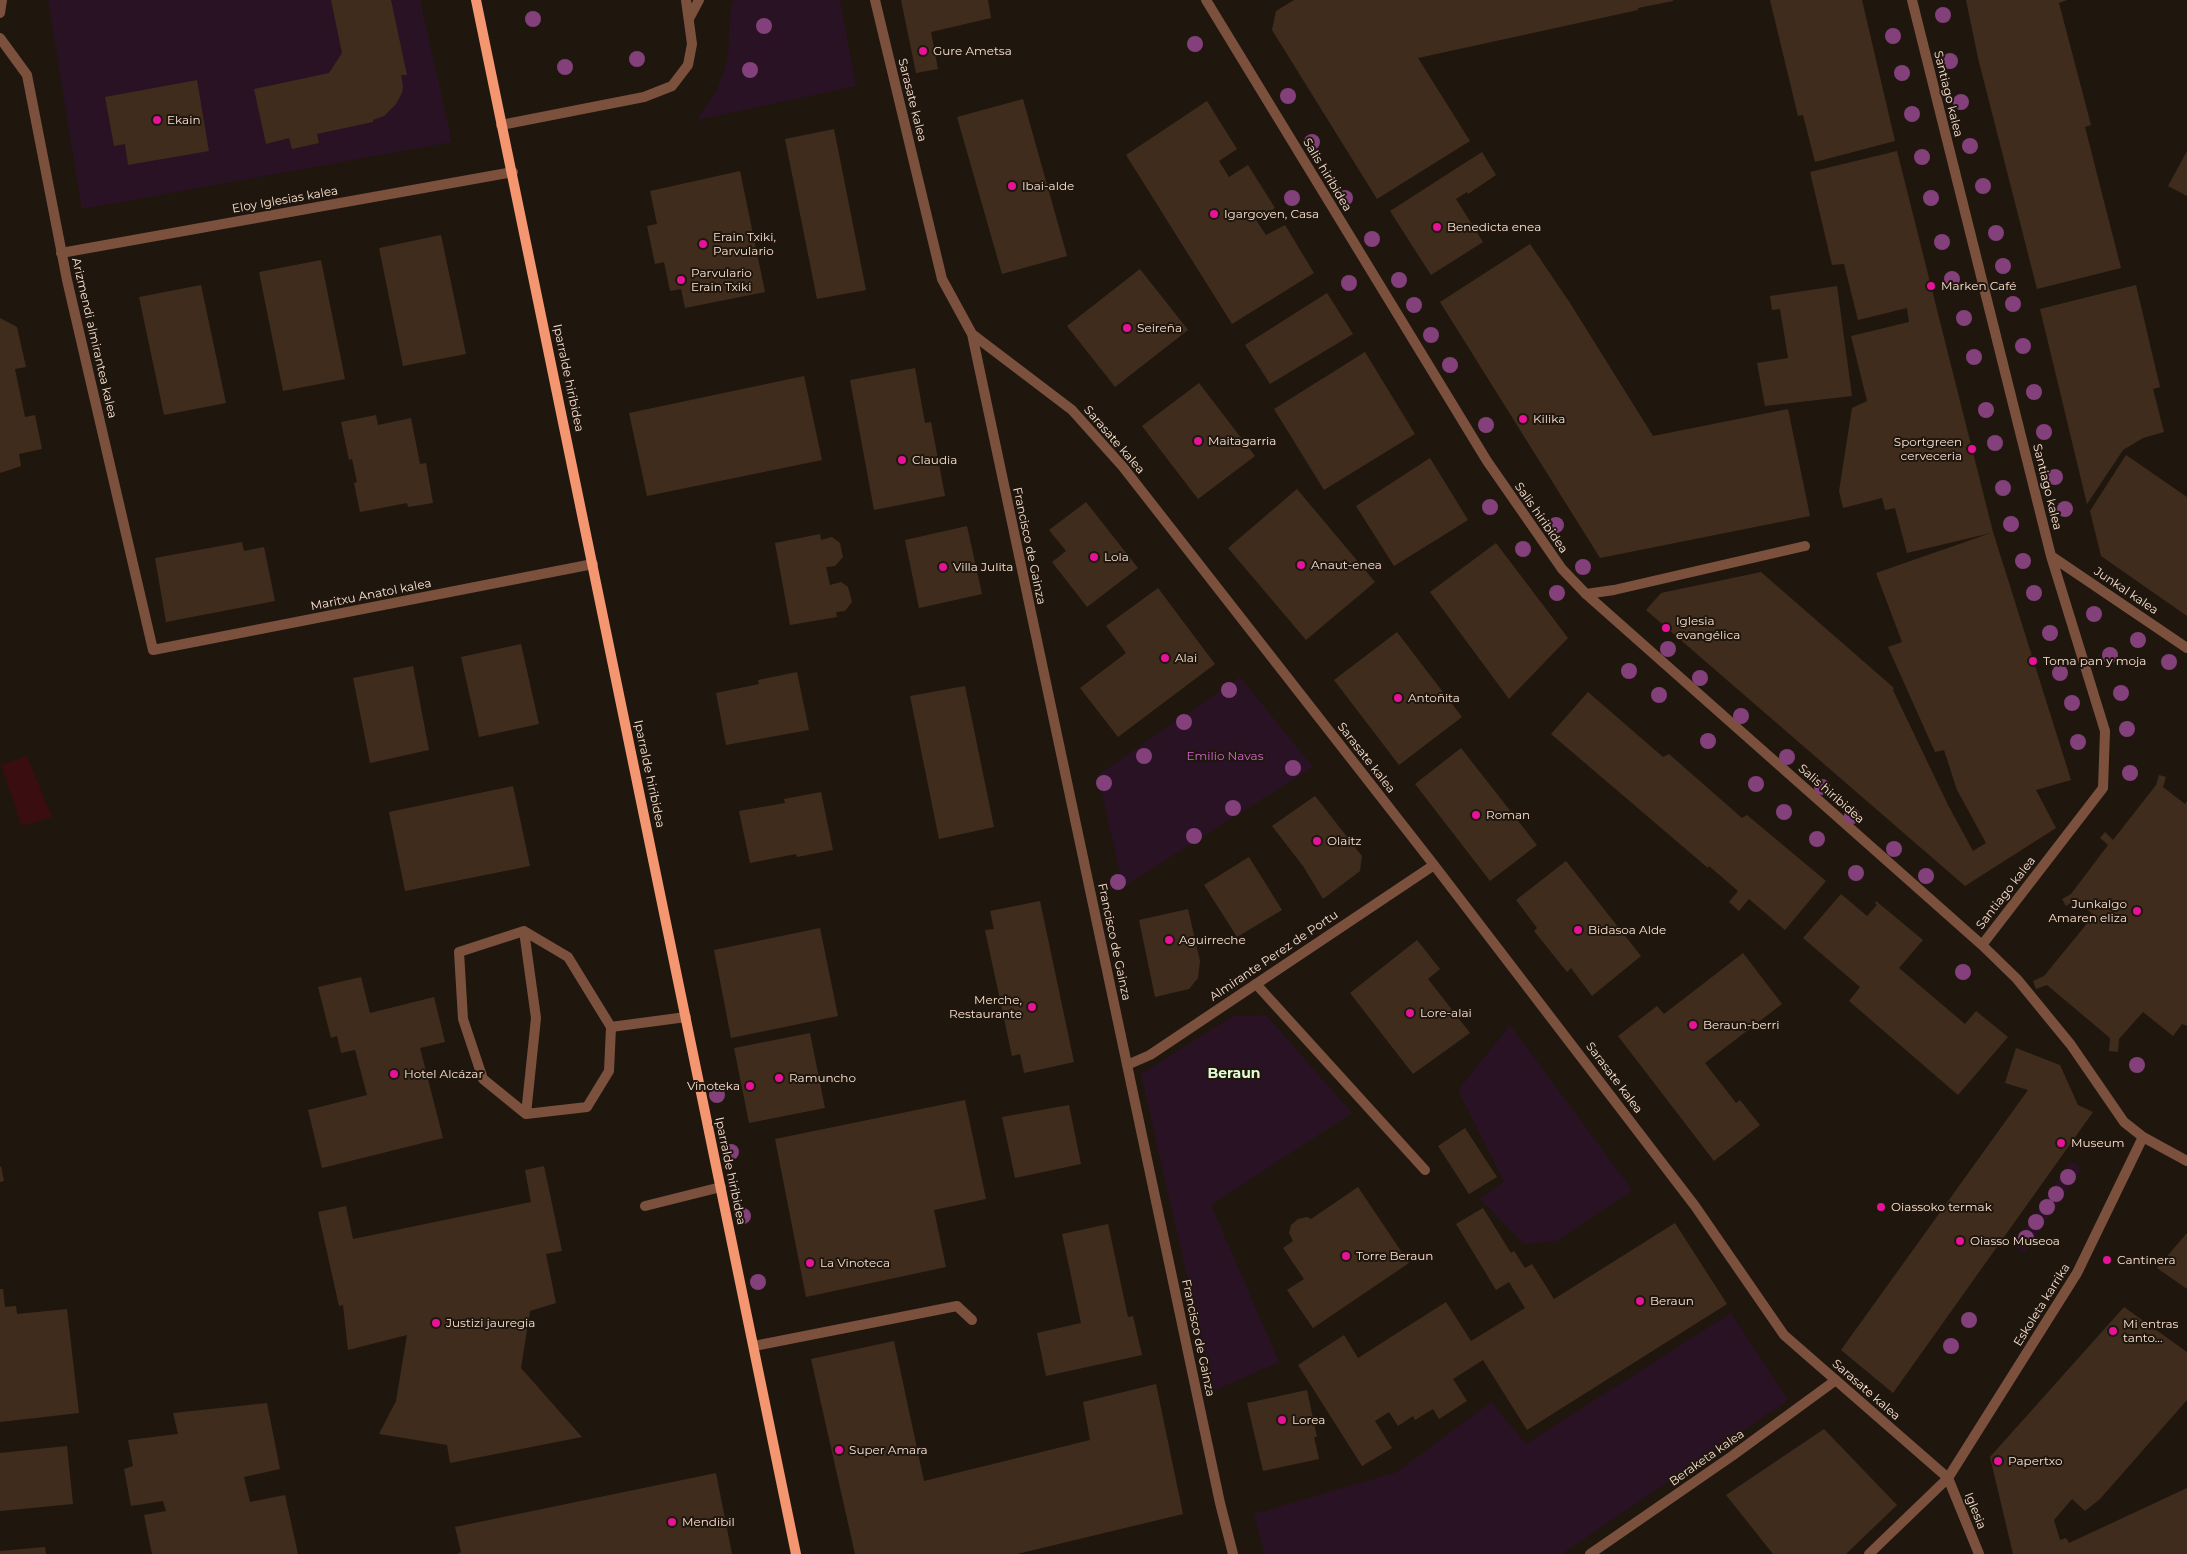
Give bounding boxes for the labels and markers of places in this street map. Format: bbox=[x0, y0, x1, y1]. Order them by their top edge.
place label: Gure Ametsa bbox=[933, 44, 1012, 58]
marker: Gure Ametsa bbox=[917, 45, 929, 57]
place label: Ekain bbox=[167, 113, 201, 127]
marker: Ekain bbox=[151, 114, 163, 126]
place label: Ibai-alde bbox=[1022, 179, 1074, 193]
marker: Ibai-alde bbox=[1006, 180, 1018, 192]
place label: Igargoyen, Casa bbox=[1224, 207, 1319, 221]
marker: Igargoyen, Casa bbox=[1208, 208, 1220, 220]
place label: Benedicta enea bbox=[1447, 220, 1541, 234]
marker: Benedicta enea bbox=[1431, 221, 1443, 233]
place label: Erain Txiki, Parvulario bbox=[713, 230, 776, 258]
marker: Erain Txiki, Parvulario bbox=[697, 238, 709, 250]
place label: Parvulario Erain Txiki bbox=[691, 266, 752, 294]
marker: Parvulario Erain Txiki bbox=[675, 274, 687, 286]
place label: Marken Café bbox=[1941, 279, 2016, 293]
marker: Marken Café bbox=[1925, 280, 1937, 292]
place label: Seireña bbox=[1137, 321, 1182, 335]
marker: Seireña bbox=[1121, 322, 1133, 334]
place label: Kilika bbox=[1533, 412, 1565, 426]
marker: Kilika bbox=[1517, 413, 1529, 425]
place label: Maitagarria bbox=[1208, 434, 1276, 448]
marker: Maitagarria bbox=[1192, 435, 1204, 447]
place label: Sportgreen cerveceria bbox=[1894, 435, 1962, 463]
marker: Sportgreen cerveceria bbox=[1966, 443, 1978, 455]
place label: Claudia bbox=[912, 453, 957, 467]
marker: Claudia bbox=[896, 454, 908, 466]
place label: Lola bbox=[1104, 550, 1129, 564]
marker: Lola bbox=[1088, 551, 1100, 563]
place label: Anaut-enea bbox=[1311, 558, 1382, 572]
marker: Anaut-enea bbox=[1295, 559, 1307, 571]
place label: Villa Julita bbox=[953, 560, 1013, 574]
marker: Villa Julita bbox=[937, 561, 949, 573]
place label: Iglesia evangélica bbox=[1676, 614, 1740, 642]
marker: Iglesia evangélica bbox=[1660, 622, 1672, 634]
place label: Alai bbox=[1175, 651, 1197, 665]
marker: Alai bbox=[1159, 652, 1171, 664]
place label: Toma pan y moja bbox=[2043, 654, 2146, 668]
marker: Toma pan y moja bbox=[2027, 655, 2039, 667]
place label: Antoñita bbox=[1408, 691, 1460, 705]
marker: Antoñita bbox=[1392, 692, 1404, 704]
place label: Roman bbox=[1486, 808, 1530, 822]
marker: Roman bbox=[1470, 809, 1482, 821]
place label: Olaitz bbox=[1327, 834, 1362, 848]
marker: Olaitz bbox=[1311, 835, 1323, 847]
place label: Junkalgo Amaren eliza bbox=[2049, 897, 2127, 925]
marker: Junkalgo Amaren eliza bbox=[2131, 905, 2143, 917]
place label: Bidasoa Alde bbox=[1588, 923, 1666, 937]
marker: Bidasoa Alde bbox=[1572, 924, 1584, 936]
place label: Aguirreche bbox=[1179, 933, 1246, 947]
marker: Aguirreche bbox=[1163, 934, 1175, 946]
place label: Merche, Restaurante bbox=[949, 993, 1022, 1021]
marker: Merche, Restaurante bbox=[1026, 1001, 1038, 1013]
place label: Lore-alai bbox=[1420, 1006, 1472, 1020]
marker: Lore-alai bbox=[1404, 1007, 1416, 1019]
place label: Beraun-berri bbox=[1703, 1018, 1780, 1032]
marker: Beraun-berri bbox=[1687, 1019, 1699, 1031]
place label: Hotel Alcázar bbox=[404, 1067, 483, 1081]
marker: Hotel Alcázar bbox=[388, 1068, 400, 1080]
place label: Ramuncho bbox=[789, 1071, 856, 1085]
marker: Ramuncho bbox=[773, 1072, 785, 1084]
place label: Vinoteka bbox=[687, 1079, 740, 1093]
marker: Vinoteka bbox=[744, 1080, 756, 1092]
place label: Museum bbox=[2071, 1136, 2124, 1150]
marker: Museum bbox=[2055, 1137, 2067, 1149]
place label: Oiassoko termak bbox=[1891, 1200, 1992, 1214]
marker: Oiassoko termak bbox=[1875, 1201, 1887, 1213]
place label: Oiasso Museoa bbox=[1970, 1234, 2060, 1248]
marker: Oiasso Museoa bbox=[1954, 1235, 1966, 1247]
place label: Torre Beraun bbox=[1356, 1249, 1433, 1263]
marker: Torre Beraun bbox=[1340, 1250, 1352, 1262]
place label: Cantinera bbox=[2117, 1253, 2175, 1267]
marker: Cantinera bbox=[2101, 1254, 2113, 1266]
place label: La Vinoteca bbox=[820, 1256, 890, 1270]
marker: La Vinoteca bbox=[804, 1257, 816, 1269]
place label: Beraun bbox=[1650, 1294, 1694, 1308]
marker: Beraun bbox=[1634, 1295, 1646, 1307]
place label: Justizi jauregia bbox=[446, 1316, 535, 1330]
marker: Justizi jauregia bbox=[430, 1317, 442, 1329]
place label: Mi entras tanto... bbox=[2123, 1317, 2178, 1345]
marker: Mi entras tanto... bbox=[2107, 1325, 2119, 1337]
place label: Lorea bbox=[1292, 1413, 1325, 1427]
marker: Lorea bbox=[1276, 1414, 1288, 1426]
place label: Super Amara bbox=[849, 1443, 928, 1457]
marker: Super Amara bbox=[833, 1444, 845, 1456]
place label: Papertxo bbox=[2008, 1454, 2062, 1468]
marker: Papertxo bbox=[1992, 1455, 2004, 1467]
place label: Mendibil bbox=[682, 1515, 735, 1529]
marker: Mendibil bbox=[666, 1516, 678, 1528]

